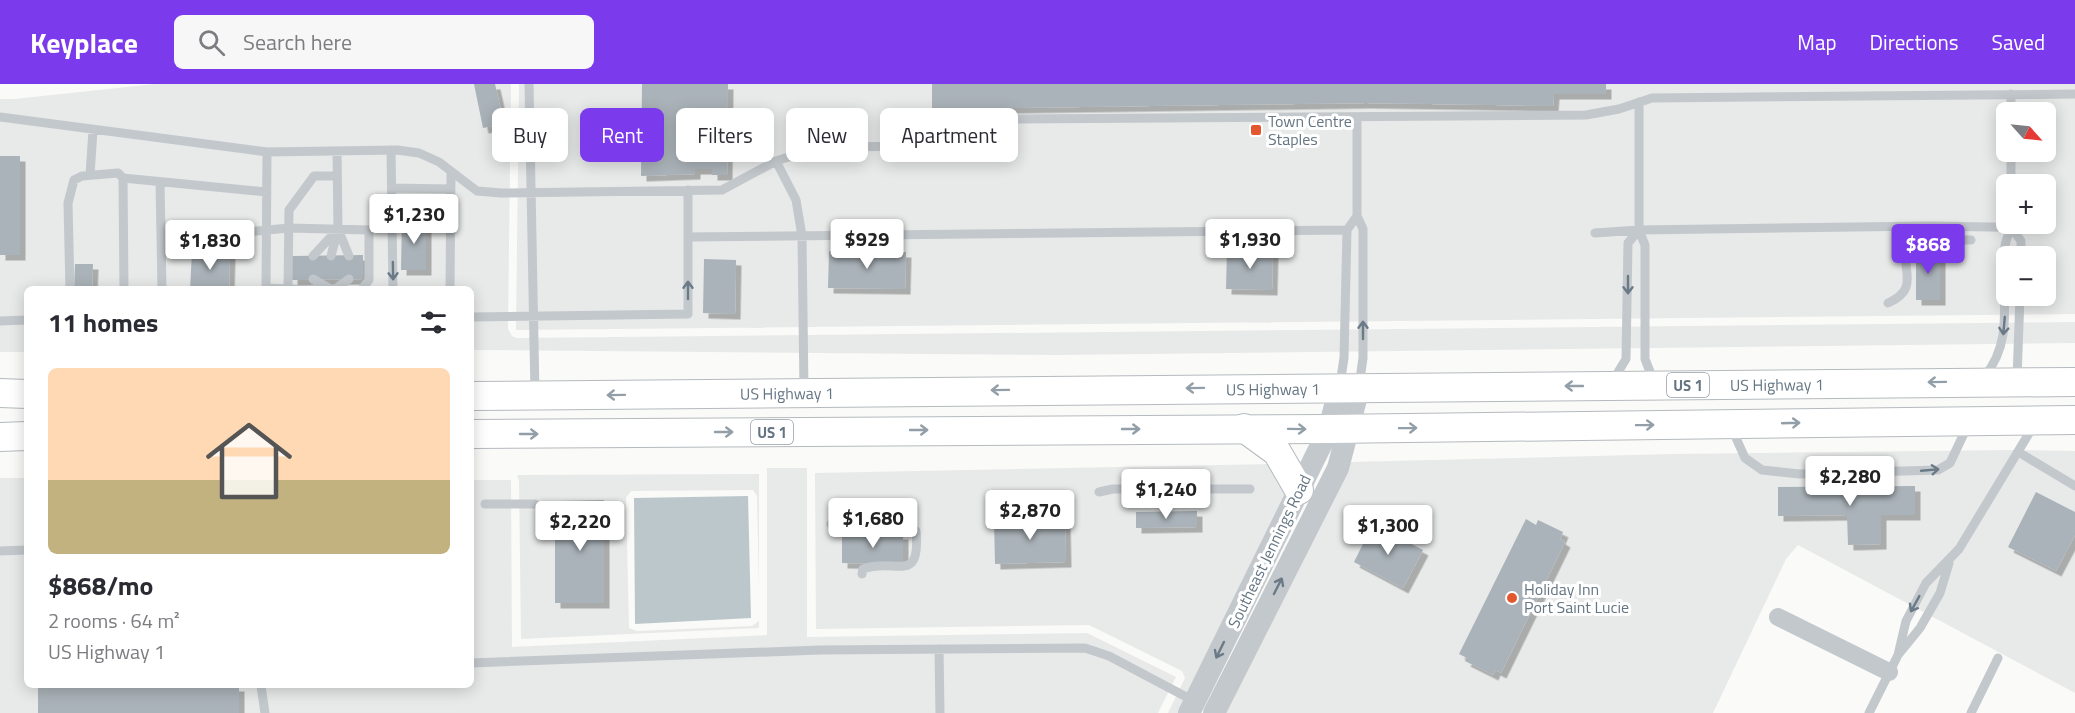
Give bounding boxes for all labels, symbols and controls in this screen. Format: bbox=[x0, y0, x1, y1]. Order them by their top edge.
search box bbox=[174, 15, 594, 69]
text: Keyplace bbox=[30, 21, 138, 64]
text: Search here bbox=[243, 25, 352, 59]
icon: search bbox=[195, 26, 228, 59]
text: Map bbox=[1797, 26, 1837, 58]
text: Directions bbox=[1870, 26, 1959, 58]
text: Saved bbox=[1992, 26, 2045, 58]
north arrow bbox=[1996, 102, 2056, 162]
map controls bbox=[1996, 102, 2056, 306]
chip: Buy bbox=[492, 108, 568, 162]
chip: Rent bbox=[580, 108, 664, 162]
chip: Filters bbox=[676, 108, 774, 162]
chip: New bbox=[786, 108, 868, 162]
chip: Apartment bbox=[880, 108, 1018, 162]
place label: Town Centre Staples bbox=[1268, 109, 1352, 151]
marker: Town Centre Staples bbox=[1249, 123, 1263, 137]
button: + bbox=[1996, 174, 2056, 234]
pin: $1,230 bbox=[365, 194, 463, 245]
text: $1,230 bbox=[383, 198, 445, 229]
pin: $929 bbox=[831, 219, 903, 270]
pin: $1,930 bbox=[1201, 219, 1299, 270]
pin: $1,830 bbox=[161, 220, 259, 271]
text: $929 bbox=[845, 223, 889, 254]
text: $1,930 bbox=[1219, 223, 1281, 254]
text: $1,830 bbox=[179, 224, 241, 255]
pin: $868 bbox=[1892, 224, 1964, 275]
text: $868 bbox=[1906, 228, 1950, 259]
button: − bbox=[1996, 246, 2056, 306]
one-way arrow bbox=[387, 261, 399, 281]
one-way arrow bbox=[1622, 274, 1634, 294]
one-way arrow bbox=[682, 281, 694, 301]
text: 11 homes bbox=[48, 303, 158, 342]
icon: filters bbox=[417, 306, 450, 339]
one-way arrow bbox=[1998, 316, 2009, 336]
one-way arrow bbox=[1357, 321, 1369, 341]
street label: US Highway 1 bbox=[1730, 372, 1824, 397]
road number: US 1 bbox=[1667, 373, 1709, 397]
one-way arrow bbox=[1928, 376, 1948, 388]
street label: US Highway 1 bbox=[1226, 377, 1320, 401]
street label: US Highway 1 bbox=[740, 381, 834, 406]
one-way arrow bbox=[1565, 381, 1585, 392]
one-way arrow bbox=[1186, 382, 1206, 394]
one-way arrow bbox=[991, 385, 1011, 396]
one-way arrow bbox=[606, 389, 626, 401]
icon: home bbox=[195, 407, 303, 515]
one-way arrow bbox=[1781, 418, 1801, 429]
road number: US 1 bbox=[751, 420, 793, 444]
one-way arrow bbox=[1635, 420, 1655, 431]
one-way arrow bbox=[1120, 423, 1140, 435]
one-way arrow bbox=[1286, 423, 1306, 435]
one-way arrow bbox=[1398, 423, 1418, 434]
one-way arrow bbox=[909, 425, 929, 436]
one-way arrow bbox=[714, 426, 734, 438]
one-way arrow bbox=[519, 428, 539, 439]
pin: $2,280 bbox=[1801, 456, 1899, 507]
text: $2,280 bbox=[1819, 460, 1881, 491]
one-way arrow bbox=[1920, 464, 1939, 475]
pin: $1,240 bbox=[1117, 469, 1215, 520]
street label: Southeast Jennings Road bbox=[1221, 470, 1317, 632]
text: $1,240 bbox=[1135, 473, 1197, 504]
pin: $2,870 bbox=[981, 490, 1079, 541]
text: $2,870 bbox=[999, 494, 1061, 525]
pin: $1,680 bbox=[824, 498, 922, 549]
pin: $2,220 bbox=[531, 501, 629, 552]
text: $1,680 bbox=[842, 502, 904, 533]
text: $2,220 bbox=[549, 505, 611, 536]
pin: $1,300 bbox=[1339, 505, 1437, 556]
text: $1,300 bbox=[1357, 509, 1419, 540]
text: $868/mo bbox=[48, 566, 153, 605]
one-way arrow bbox=[1273, 577, 1285, 595]
place label: Holiday Inn Port Saint Lucie bbox=[1524, 577, 1629, 619]
marker: Holiday Inn Port Saint Lucie bbox=[1505, 591, 1519, 605]
one-way arrow bbox=[1909, 594, 1920, 612]
text: 2 rooms · 64 m² bbox=[48, 605, 180, 636]
text: US Highway 1 bbox=[48, 636, 165, 667]
one-way arrow bbox=[1214, 640, 1226, 658]

